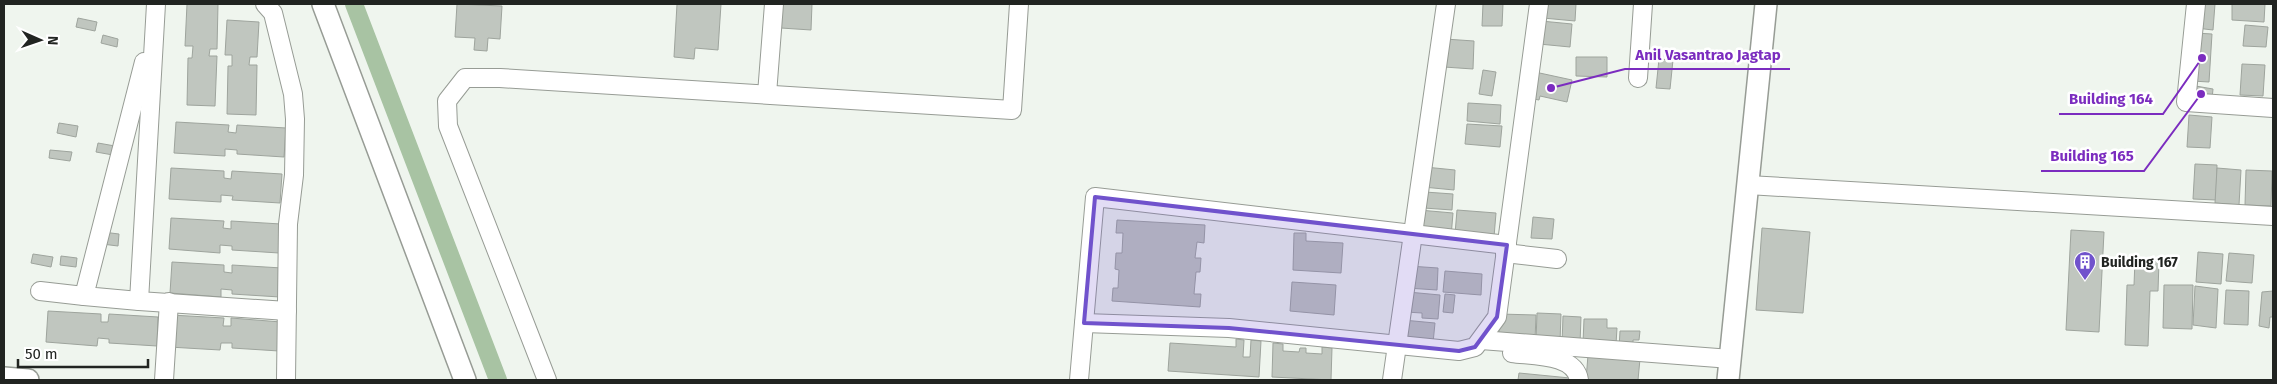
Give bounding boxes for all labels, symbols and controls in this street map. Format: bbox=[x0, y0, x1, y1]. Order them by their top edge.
north arrow bbox=[15, 15, 65, 65]
text: N bbox=[44, 35, 61, 45]
callout: Anil Vasantrao Jagtap bbox=[1625, 39, 1790, 69]
text: Anil Vasantrao Jagtap bbox=[1634, 46, 1781, 64]
callout: Building 164 bbox=[2059, 84, 2163, 114]
text: Building 164 bbox=[2069, 90, 2154, 108]
callout: Building 165 bbox=[2041, 141, 2144, 171]
text: Building 165 bbox=[2050, 147, 2134, 165]
building icon: Building 167 bbox=[2073, 250, 2097, 281]
place label: Building 167 bbox=[2101, 254, 2178, 271]
scale bar bbox=[18, 336, 148, 368]
text: 50 m bbox=[25, 345, 58, 363]

